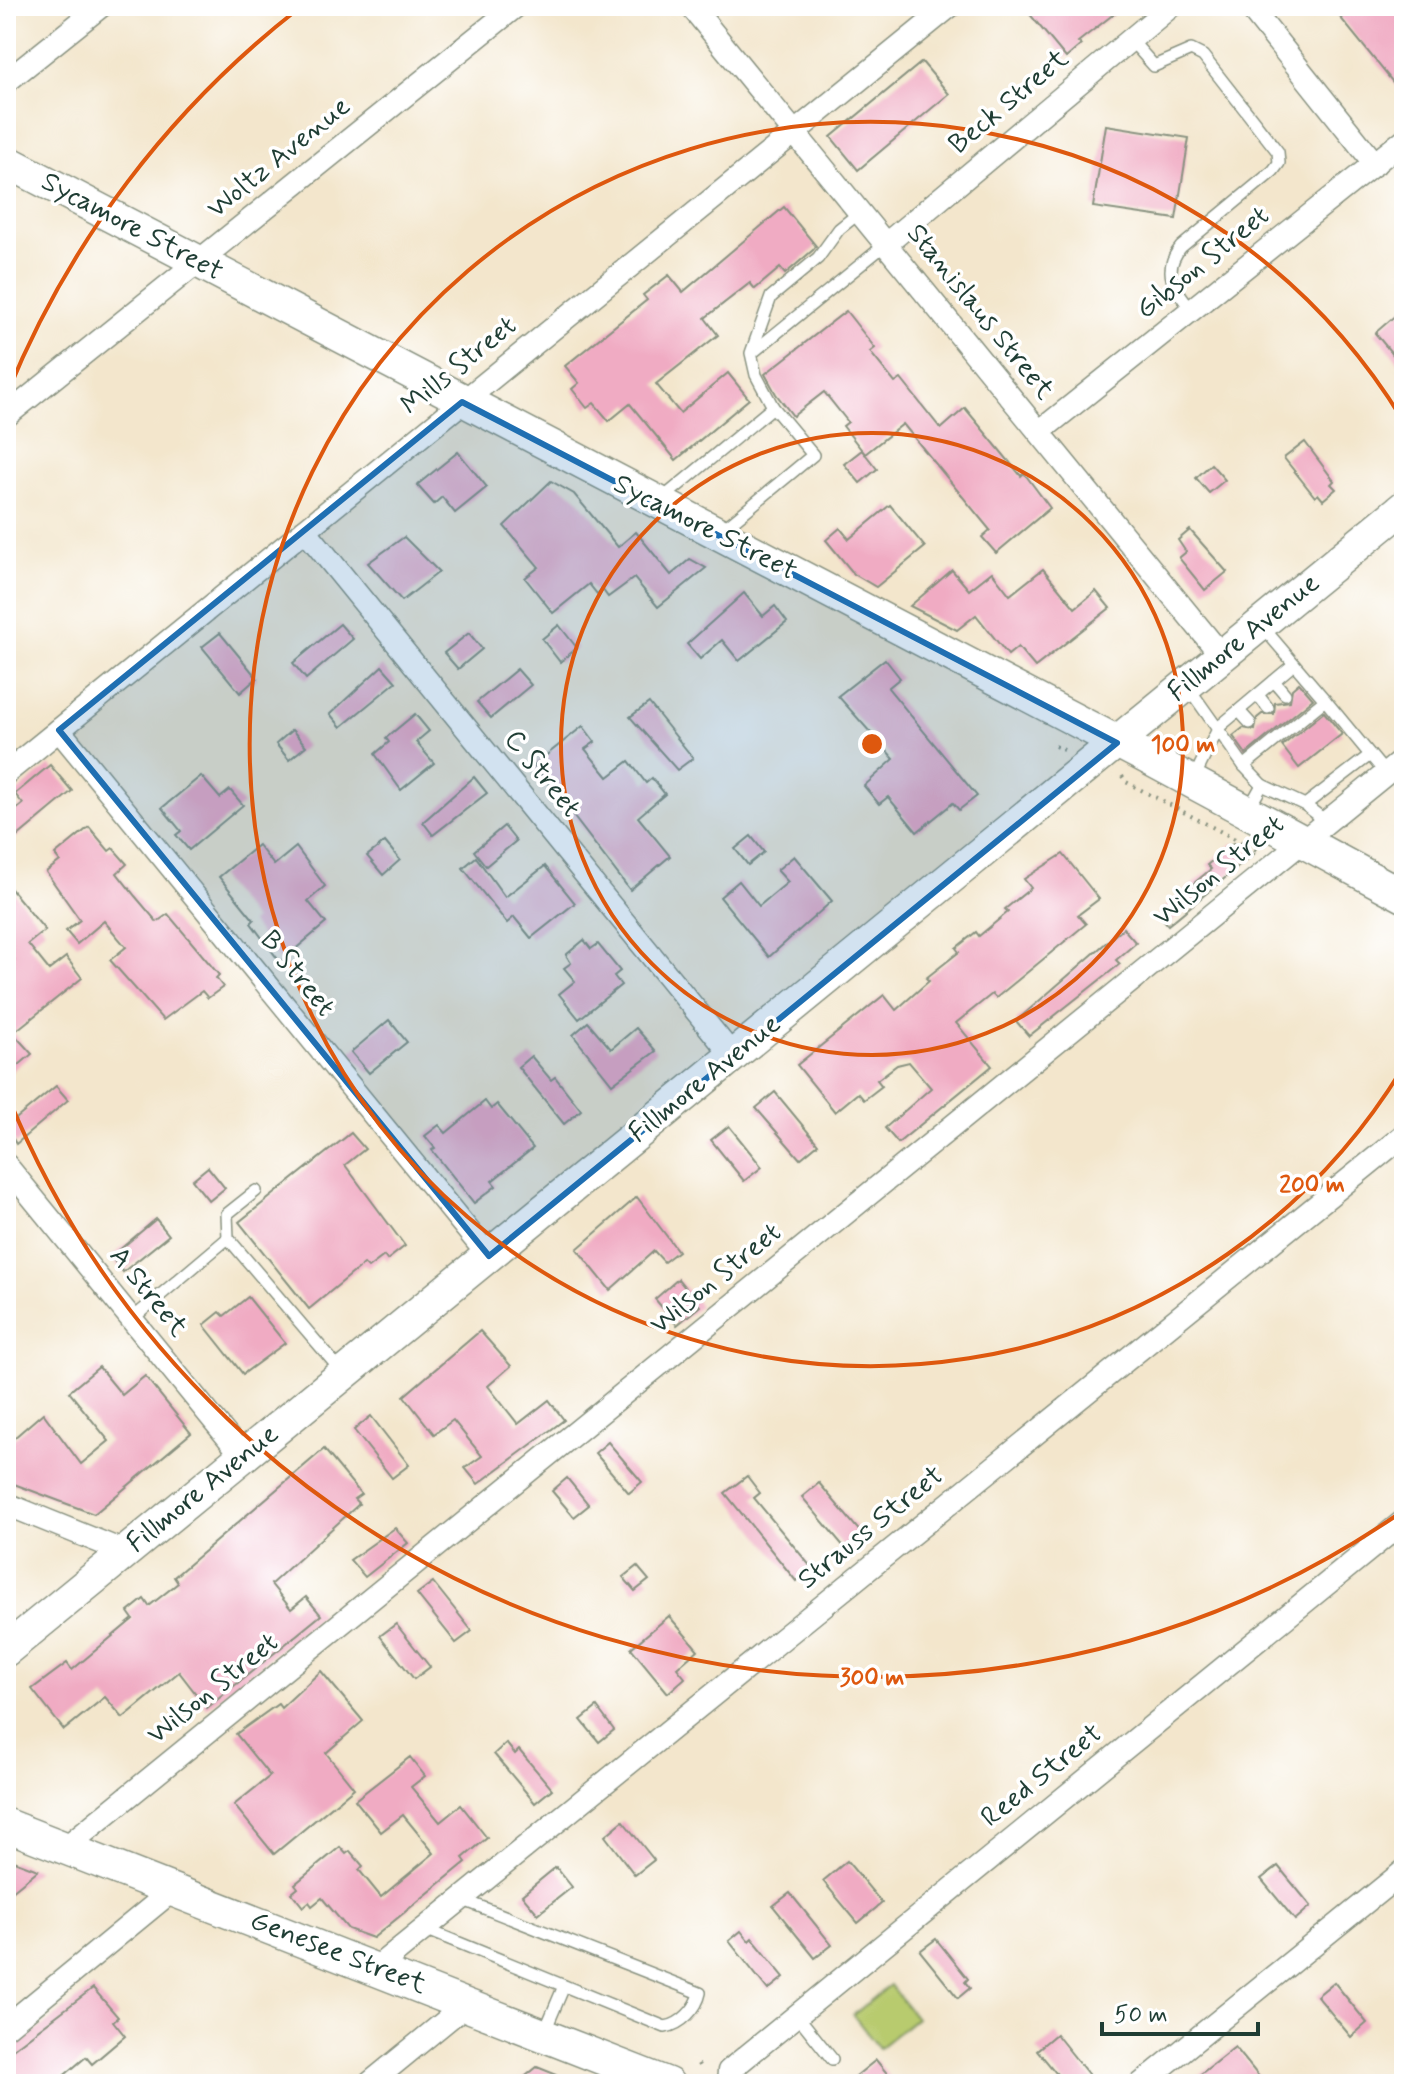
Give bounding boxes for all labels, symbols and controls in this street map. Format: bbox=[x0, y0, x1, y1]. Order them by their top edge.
street label: Beck Street bbox=[941, 41, 1077, 163]
street label: Woltz Avenue bbox=[200, 89, 358, 227]
street label: Sycamore Street bbox=[35, 163, 229, 291]
street label: Gibson Street bbox=[1129, 198, 1277, 328]
street label: Stanislaus Street bbox=[898, 216, 1063, 408]
street label: Mills Street bbox=[394, 308, 524, 424]
street label: Sycamore Street bbox=[607, 466, 803, 590]
street label: Fillmore Avenue bbox=[1160, 565, 1328, 711]
street label: C Street bbox=[495, 722, 589, 826]
centre of rings bbox=[858, 730, 886, 758]
text: 100 m bbox=[1151, 730, 1215, 761]
street label: Wilson Street bbox=[1146, 807, 1292, 935]
street label: B Street bbox=[251, 923, 343, 1025]
street label: Fillmore Avenue bbox=[621, 1006, 789, 1152]
text: 200 m bbox=[1279, 1170, 1345, 1201]
street label: Wilson Street bbox=[643, 1215, 789, 1343]
street label: A Street bbox=[100, 1239, 196, 1345]
street label: Fillmore Avenue bbox=[119, 1416, 287, 1562]
street label: Strauss Street bbox=[790, 1458, 952, 1598]
street label: Wilson Street bbox=[140, 1625, 286, 1753]
text: 300 m bbox=[840, 1663, 904, 1694]
street label: Reed Street bbox=[974, 1716, 1110, 1836]
street label: Genesee Street bbox=[245, 1902, 432, 2004]
scale bar bbox=[1102, 1986, 1258, 2036]
text: 50 m bbox=[1114, 2000, 1168, 2031]

